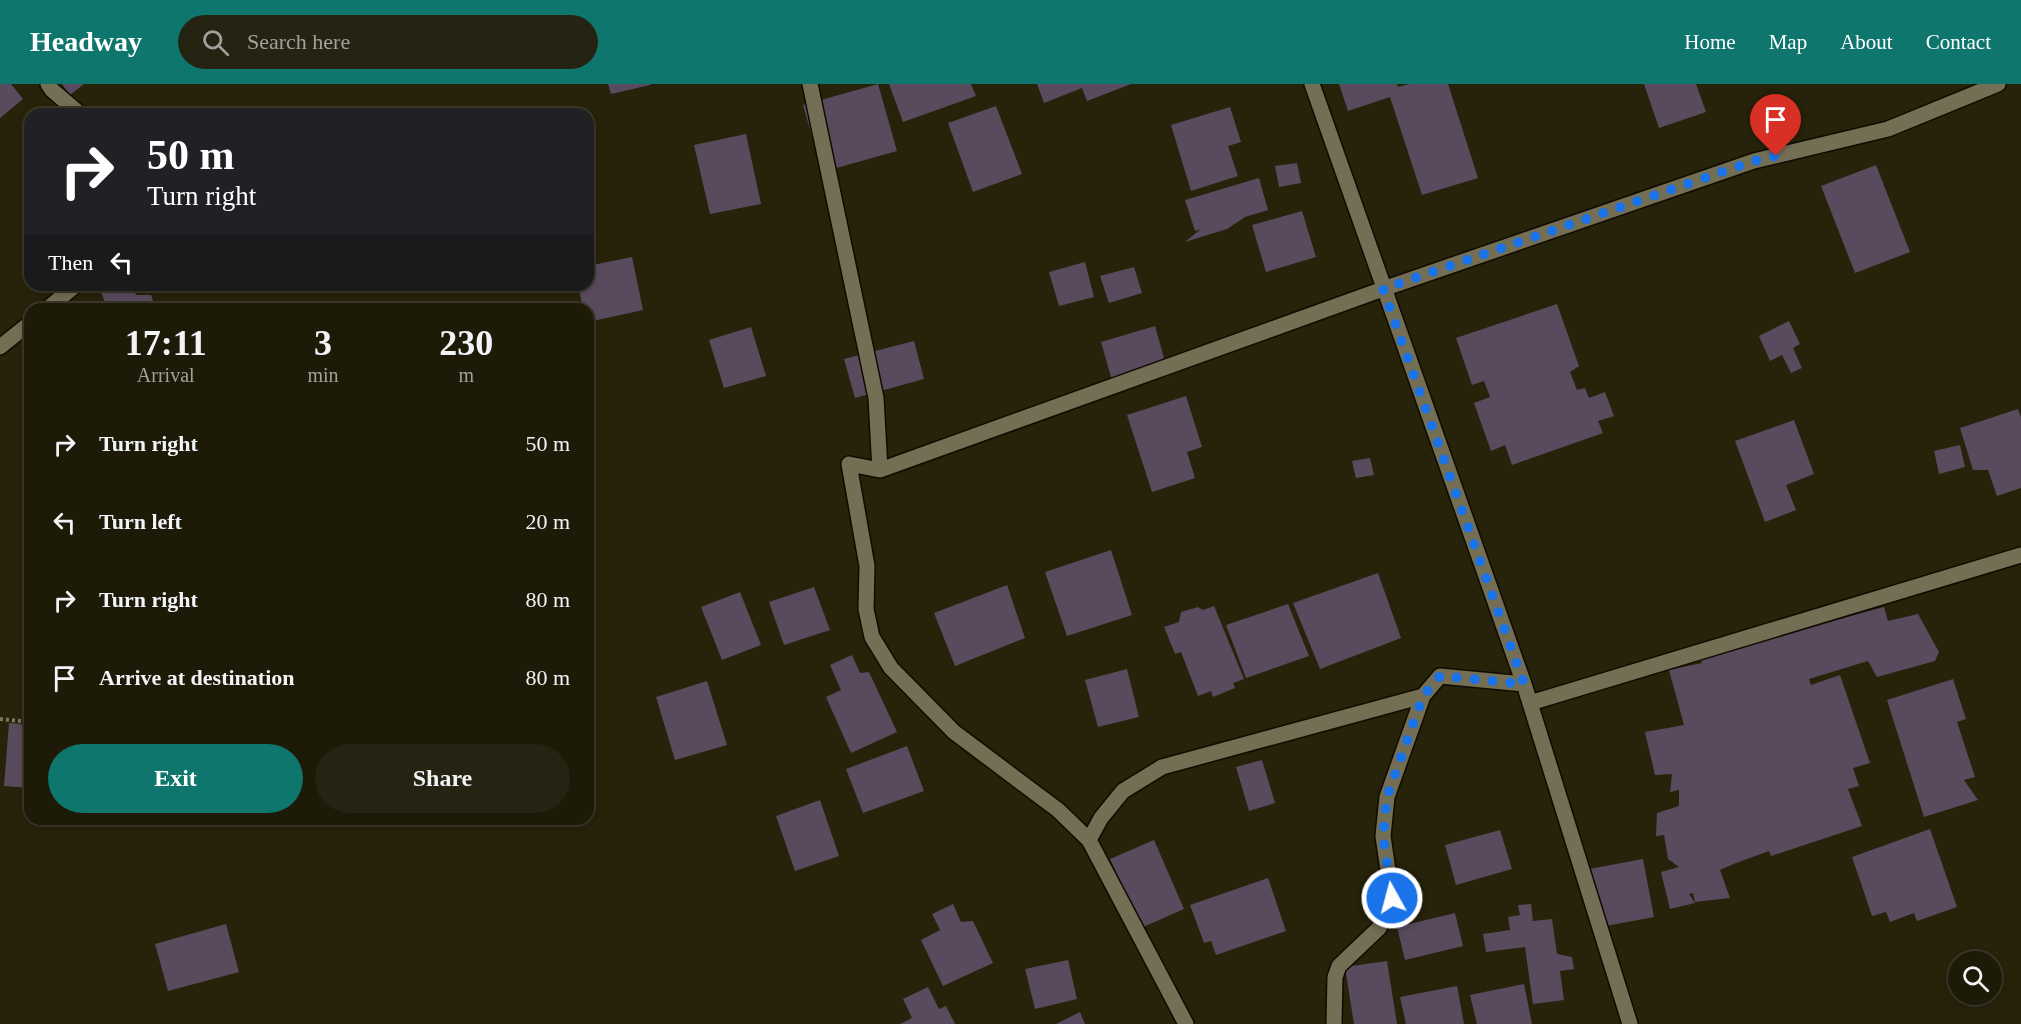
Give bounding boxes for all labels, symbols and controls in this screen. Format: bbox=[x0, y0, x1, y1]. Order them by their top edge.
search box bbox=[178, 15, 598, 69]
text: Headway bbox=[30, 26, 142, 57]
icon: search bbox=[199, 26, 232, 59]
text: Search here bbox=[247, 29, 350, 54]
text: Home bbox=[1684, 30, 1736, 54]
text: Map bbox=[1769, 30, 1807, 54]
text: About bbox=[1840, 30, 1893, 54]
text: Contact bbox=[1926, 30, 1991, 54]
pin bbox=[1750, 94, 1801, 156]
icon: arrive bbox=[1759, 103, 1792, 136]
icon: right bbox=[48, 132, 126, 210]
text: 50 m bbox=[147, 132, 235, 178]
text: Turn right bbox=[147, 181, 256, 211]
icon: left bbox=[105, 246, 138, 279]
text: Then bbox=[48, 250, 93, 275]
text: 17:11 bbox=[125, 323, 207, 363]
text: 3 bbox=[314, 323, 332, 363]
text: 230 bbox=[439, 323, 493, 363]
text: Arrival bbox=[137, 364, 195, 386]
text: min bbox=[307, 364, 339, 386]
text: m bbox=[458, 364, 474, 386]
icon: right bbox=[48, 428, 81, 461]
text: Turn right bbox=[99, 431, 198, 456]
text: 50 m bbox=[525, 431, 570, 456]
icon: left bbox=[48, 506, 81, 539]
text: Turn left bbox=[99, 509, 182, 534]
text: 20 m bbox=[525, 509, 570, 534]
icon: right bbox=[48, 584, 81, 617]
text: Turn right bbox=[99, 587, 198, 612]
text: 80 m bbox=[525, 587, 570, 612]
icon: arrive bbox=[48, 662, 81, 695]
text: Arrive at destination bbox=[99, 665, 295, 690]
text: 80 m bbox=[525, 665, 570, 690]
button: Exit bbox=[48, 744, 303, 813]
button: Share bbox=[315, 744, 570, 813]
position arrow bbox=[1360, 866, 1424, 930]
map controls bbox=[1948, 951, 2002, 1005]
button: search bbox=[1948, 951, 2002, 1005]

